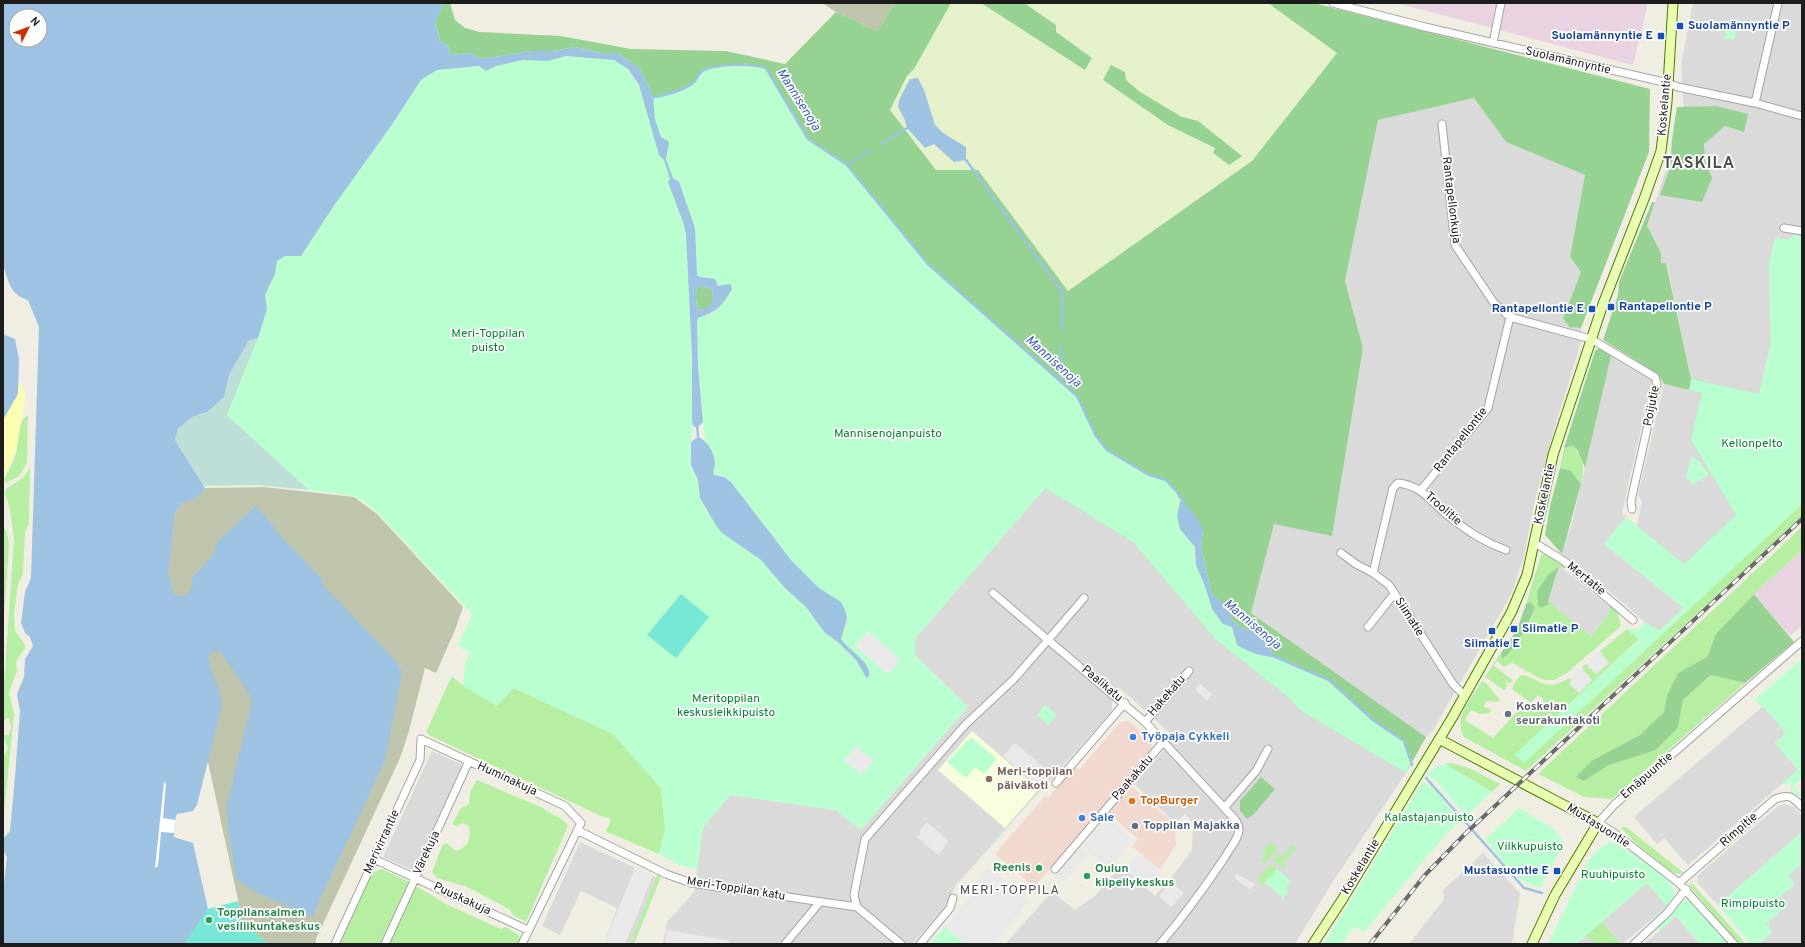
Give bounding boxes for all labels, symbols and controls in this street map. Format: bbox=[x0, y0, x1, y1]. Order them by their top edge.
north arrow bbox=[8, 8, 48, 48]
text: N bbox=[27, 14, 43, 30]
place label: Suolamännyntie P bbox=[1688, 18, 1790, 34]
marker: Suolamännyntie P bbox=[1675, 21, 1685, 31]
place label: Suolamännyntie E bbox=[1551, 28, 1653, 44]
marker: Suolamännyntie E bbox=[1656, 31, 1666, 41]
street label: Suolamännyntie bbox=[1524, 43, 1612, 79]
water label: Mannisenoja bbox=[773, 66, 824, 134]
street label: Koskelantie bbox=[1654, 73, 1676, 137]
district label: TASKILA bbox=[1663, 154, 1735, 174]
street label: Rantapellonkuja bbox=[1438, 156, 1464, 244]
place label: Rantapellontie P bbox=[1619, 299, 1712, 315]
place label: Rantapellontie E bbox=[1492, 301, 1584, 317]
marker: Rantapellontie P bbox=[1606, 302, 1616, 312]
marker: Rantapellontie E bbox=[1587, 304, 1597, 314]
park label: Meri-Toppilan puisto bbox=[451, 326, 525, 356]
water label: Mannisenoja bbox=[1022, 333, 1085, 392]
street label: Poijutie bbox=[1640, 384, 1664, 428]
street label: Rantapellontie bbox=[1431, 404, 1491, 476]
park label: Mannisenojanpuisto bbox=[834, 426, 942, 442]
park label: Kellonpelto bbox=[1721, 436, 1783, 452]
street label: Koskelantie bbox=[1531, 462, 1559, 526]
street label: Troolitie bbox=[1421, 489, 1465, 529]
street label: Mertatie bbox=[1563, 558, 1609, 600]
street label: Siimatie bbox=[1390, 594, 1428, 640]
water label: Mannisenoja bbox=[1220, 596, 1284, 654]
place label: Siimatie P bbox=[1522, 621, 1579, 637]
marker: Siimatie P bbox=[1509, 624, 1519, 634]
marker: Siimatie E bbox=[1487, 626, 1497, 636]
place label: Siimatie E bbox=[1464, 636, 1520, 652]
street label: Paalikatu bbox=[1078, 662, 1126, 706]
street label: Hakekatu bbox=[1145, 672, 1189, 720]
park label: Meritoppilan keskusleikkipuisto bbox=[677, 691, 775, 721]
place label: Koskelan seurakuntakoti bbox=[1516, 699, 1600, 729]
marker: Koskelan seurakuntakoti bbox=[1503, 709, 1513, 719]
place label: Työpaja Cykkeli bbox=[1141, 729, 1229, 745]
marker: Työpaja Cykkeli bbox=[1128, 732, 1138, 742]
street label: Emäpuuntie bbox=[1617, 749, 1677, 803]
street label: Paakakatu bbox=[1109, 752, 1157, 804]
street label: Huminakuja bbox=[474, 758, 540, 800]
place label: Meri-toppilan päiväkoti bbox=[997, 764, 1073, 794]
marker: Meri-toppilan päiväkoti bbox=[984, 774, 994, 784]
place label: TopBurger bbox=[1140, 793, 1198, 809]
marker: TopBurger bbox=[1127, 796, 1137, 806]
street label: Mustasuontie bbox=[1563, 800, 1633, 852]
street label: Merivirrantie bbox=[360, 807, 404, 877]
street label: Rimpitie bbox=[1717, 809, 1761, 851]
place label: Sale bbox=[1090, 810, 1115, 826]
park label: Kalastajanpuisto bbox=[1384, 810, 1474, 826]
marker: Sale bbox=[1077, 813, 1087, 823]
place label: Toppilan Majakka bbox=[1143, 818, 1240, 834]
marker: Toppilan Majakka bbox=[1130, 821, 1140, 831]
street label: Värekuja bbox=[410, 828, 444, 878]
street label: Koskelantie bbox=[1338, 836, 1384, 898]
park label: Vilkkupuisto bbox=[1497, 839, 1564, 855]
place label: Reenis bbox=[993, 860, 1031, 876]
place label: Oulun kiipeilykeskus bbox=[1095, 861, 1174, 891]
marker: Reenis bbox=[1034, 863, 1044, 873]
place label: Mustasuontie E bbox=[1464, 863, 1549, 879]
marker: Mustasuontie E bbox=[1552, 866, 1562, 876]
park label: Ruuhipuisto bbox=[1581, 867, 1645, 883]
marker: Oulun kiipeilykeskus bbox=[1082, 871, 1092, 881]
street label: Meri-Toppilan katu bbox=[686, 873, 786, 905]
street label: Puuskakuja bbox=[431, 879, 493, 919]
district label: MERI-TOPPILA bbox=[960, 883, 1060, 899]
park label: Rimpipuisto bbox=[1721, 896, 1785, 912]
place label: Toppilansalmen vesiliikuntakeskus bbox=[217, 905, 320, 935]
marker: Toppilansalmen vesiliikuntakeskus bbox=[204, 915, 214, 925]

